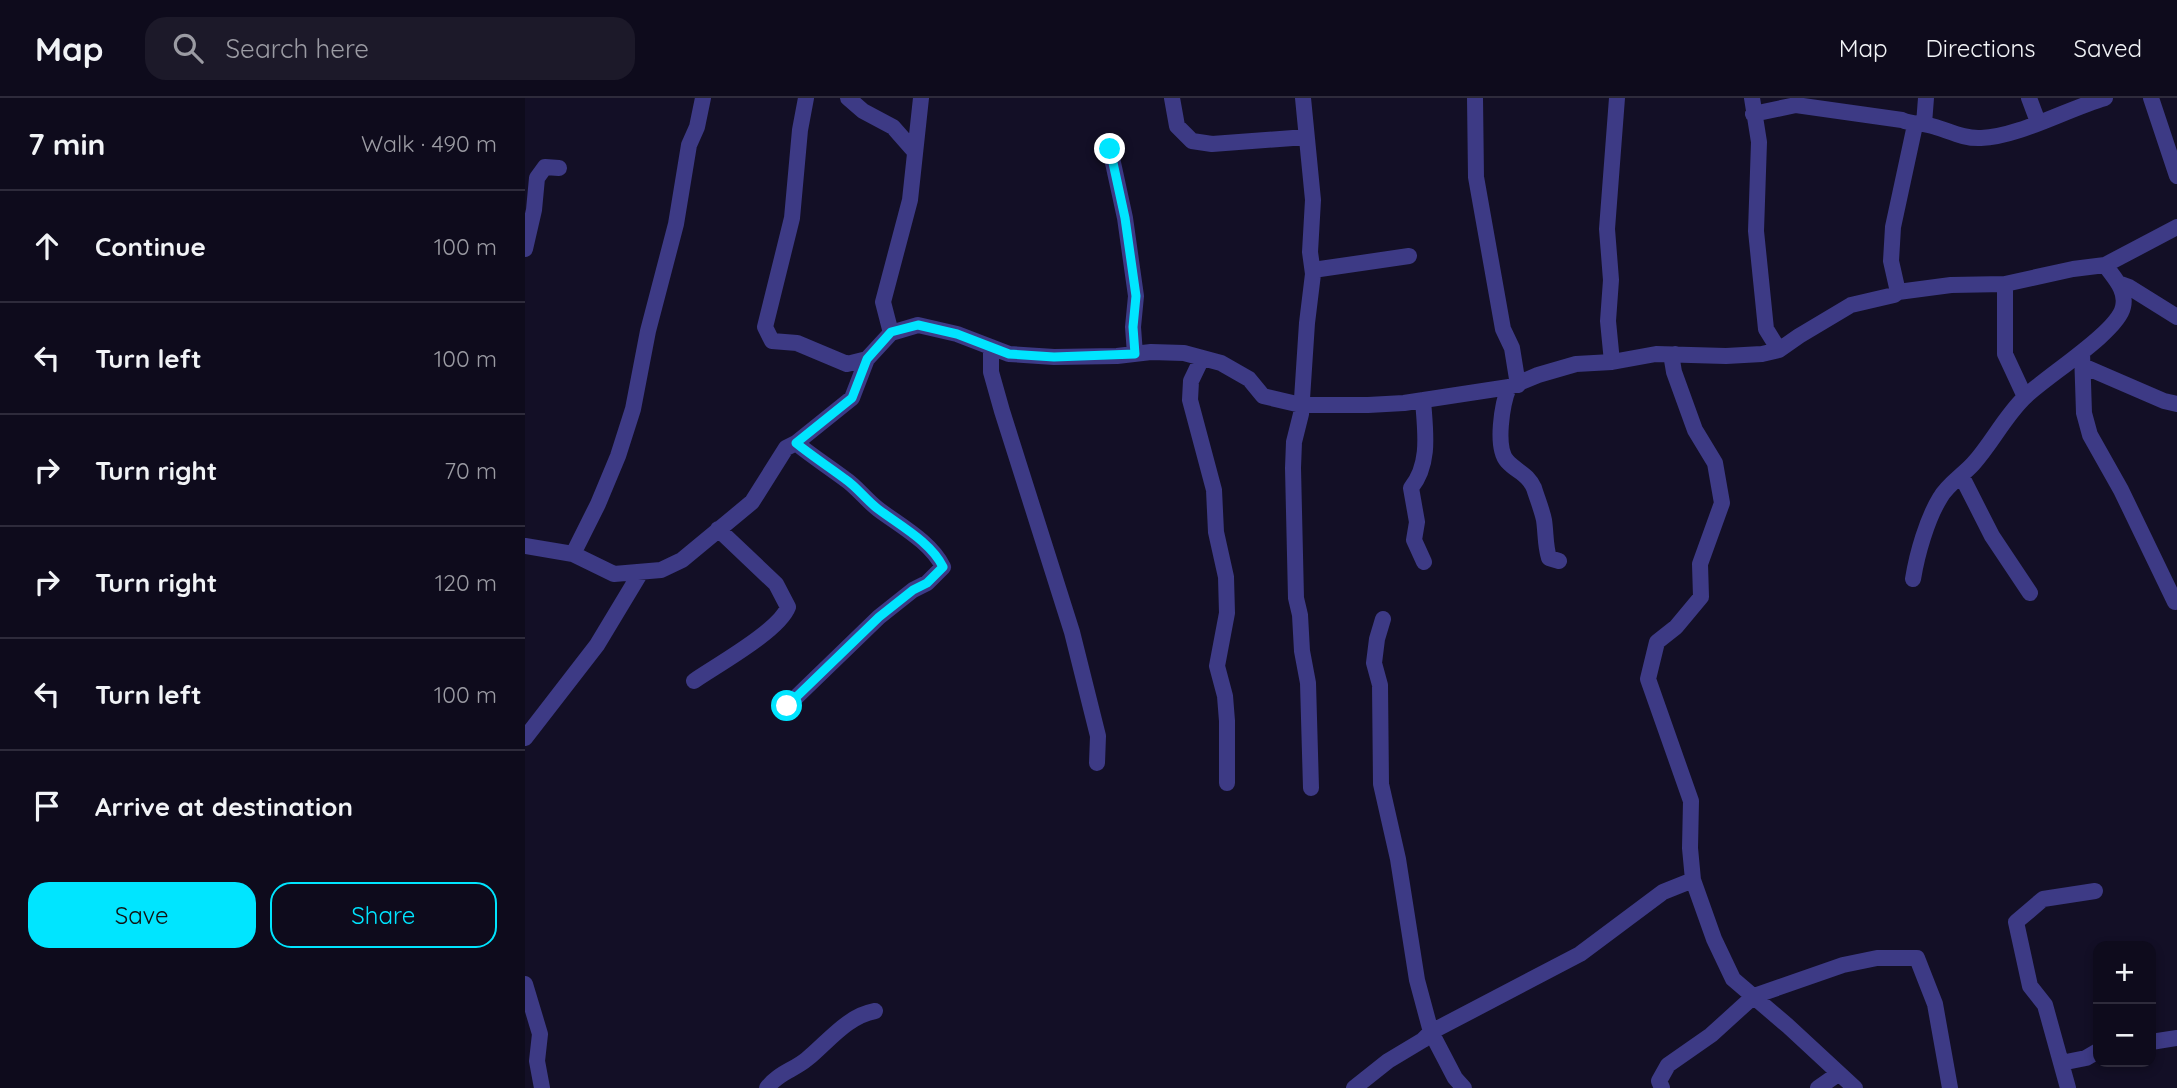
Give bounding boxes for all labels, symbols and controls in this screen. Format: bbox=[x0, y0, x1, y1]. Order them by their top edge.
search box bbox=[145, 17, 635, 80]
text: Map bbox=[35, 28, 103, 69]
icon: search bbox=[169, 29, 207, 67]
text: Search here bbox=[225, 32, 369, 65]
text: Map bbox=[1839, 33, 1888, 63]
text: Directions bbox=[1926, 33, 2036, 63]
text: Saved bbox=[2074, 33, 2142, 63]
text: 7 min bbox=[28, 125, 106, 163]
text: Walk · 490 m bbox=[361, 129, 497, 158]
route end bbox=[1094, 133, 1125, 164]
icon: ahead bbox=[28, 227, 66, 265]
text: Continue bbox=[95, 230, 206, 263]
text: 100 m bbox=[434, 232, 497, 261]
icon: left bbox=[28, 339, 66, 377]
text: Turn left bbox=[95, 342, 202, 375]
text: 100 m bbox=[434, 344, 497, 373]
icon: right bbox=[28, 451, 66, 489]
text: Turn right bbox=[95, 454, 217, 487]
text: 70 m bbox=[444, 456, 497, 485]
icon: right bbox=[28, 563, 66, 601]
text: Turn right bbox=[95, 566, 217, 599]
text: 120 m bbox=[435, 568, 497, 597]
icon: left bbox=[28, 675, 66, 713]
text: Turn left bbox=[95, 678, 202, 711]
text: 100 m bbox=[434, 680, 497, 709]
route start bbox=[771, 690, 802, 721]
icon: arrive bbox=[28, 787, 66, 825]
text: Arrive at destination bbox=[95, 790, 353, 823]
button: Save bbox=[28, 882, 256, 948]
button: Share bbox=[270, 882, 497, 948]
map controls bbox=[2093, 941, 2156, 1067]
button: + bbox=[2093, 941, 2156, 1004]
button: − bbox=[2093, 1004, 2156, 1067]

